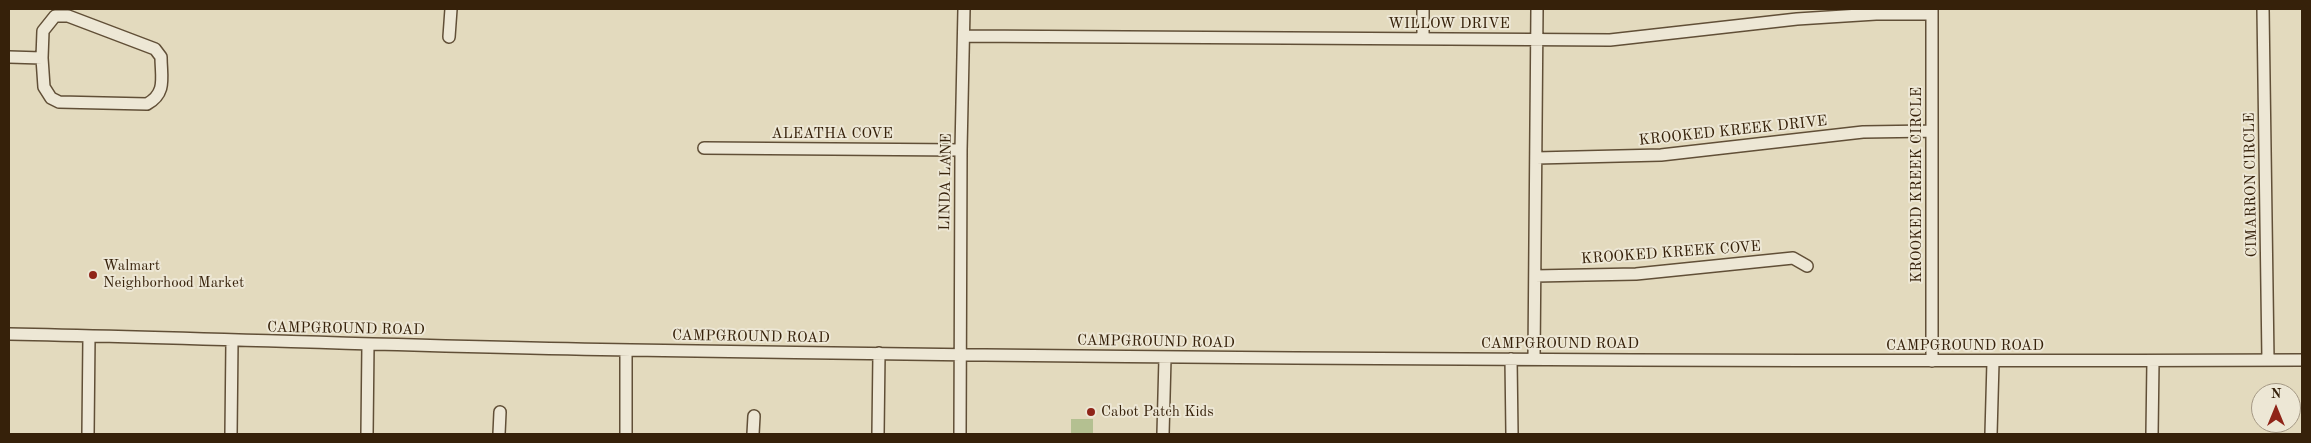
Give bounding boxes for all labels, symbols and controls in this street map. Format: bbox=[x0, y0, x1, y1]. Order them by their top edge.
street label: WILLOW DRIVE bbox=[1388, 15, 1510, 33]
street label: KROOKED KREEK CIRCLE bbox=[1908, 87, 1926, 283]
street label: KROOKED KREEK DRIVE bbox=[1638, 112, 1828, 150]
street label: CIMARRON CIRCLE bbox=[2241, 112, 2261, 258]
street label: ALEATHA COVE bbox=[771, 125, 893, 143]
street label: LINDA LANE bbox=[936, 133, 956, 231]
street label: KROOKED KREEK COVE bbox=[1580, 238, 1762, 268]
place label: Walmart Neighborhood Market bbox=[103, 257, 244, 292]
marker: Walmart Neighborhood Market bbox=[87, 269, 99, 281]
street label: CAMPGROUND ROAD bbox=[267, 319, 425, 339]
street label: CAMPGROUND ROAD bbox=[672, 327, 830, 347]
street label: CAMPGROUND ROAD bbox=[1077, 332, 1235, 352]
street label: CAMPGROUND ROAD bbox=[1481, 335, 1639, 353]
street label: CAMPGROUND ROAD bbox=[1886, 337, 2044, 355]
north arrow bbox=[2251, 383, 2301, 433]
text: N bbox=[2271, 387, 2281, 401]
place label: Cabot Patch Kids bbox=[1101, 403, 1214, 421]
marker: Cabot Patch Kids bbox=[1085, 406, 1097, 418]

